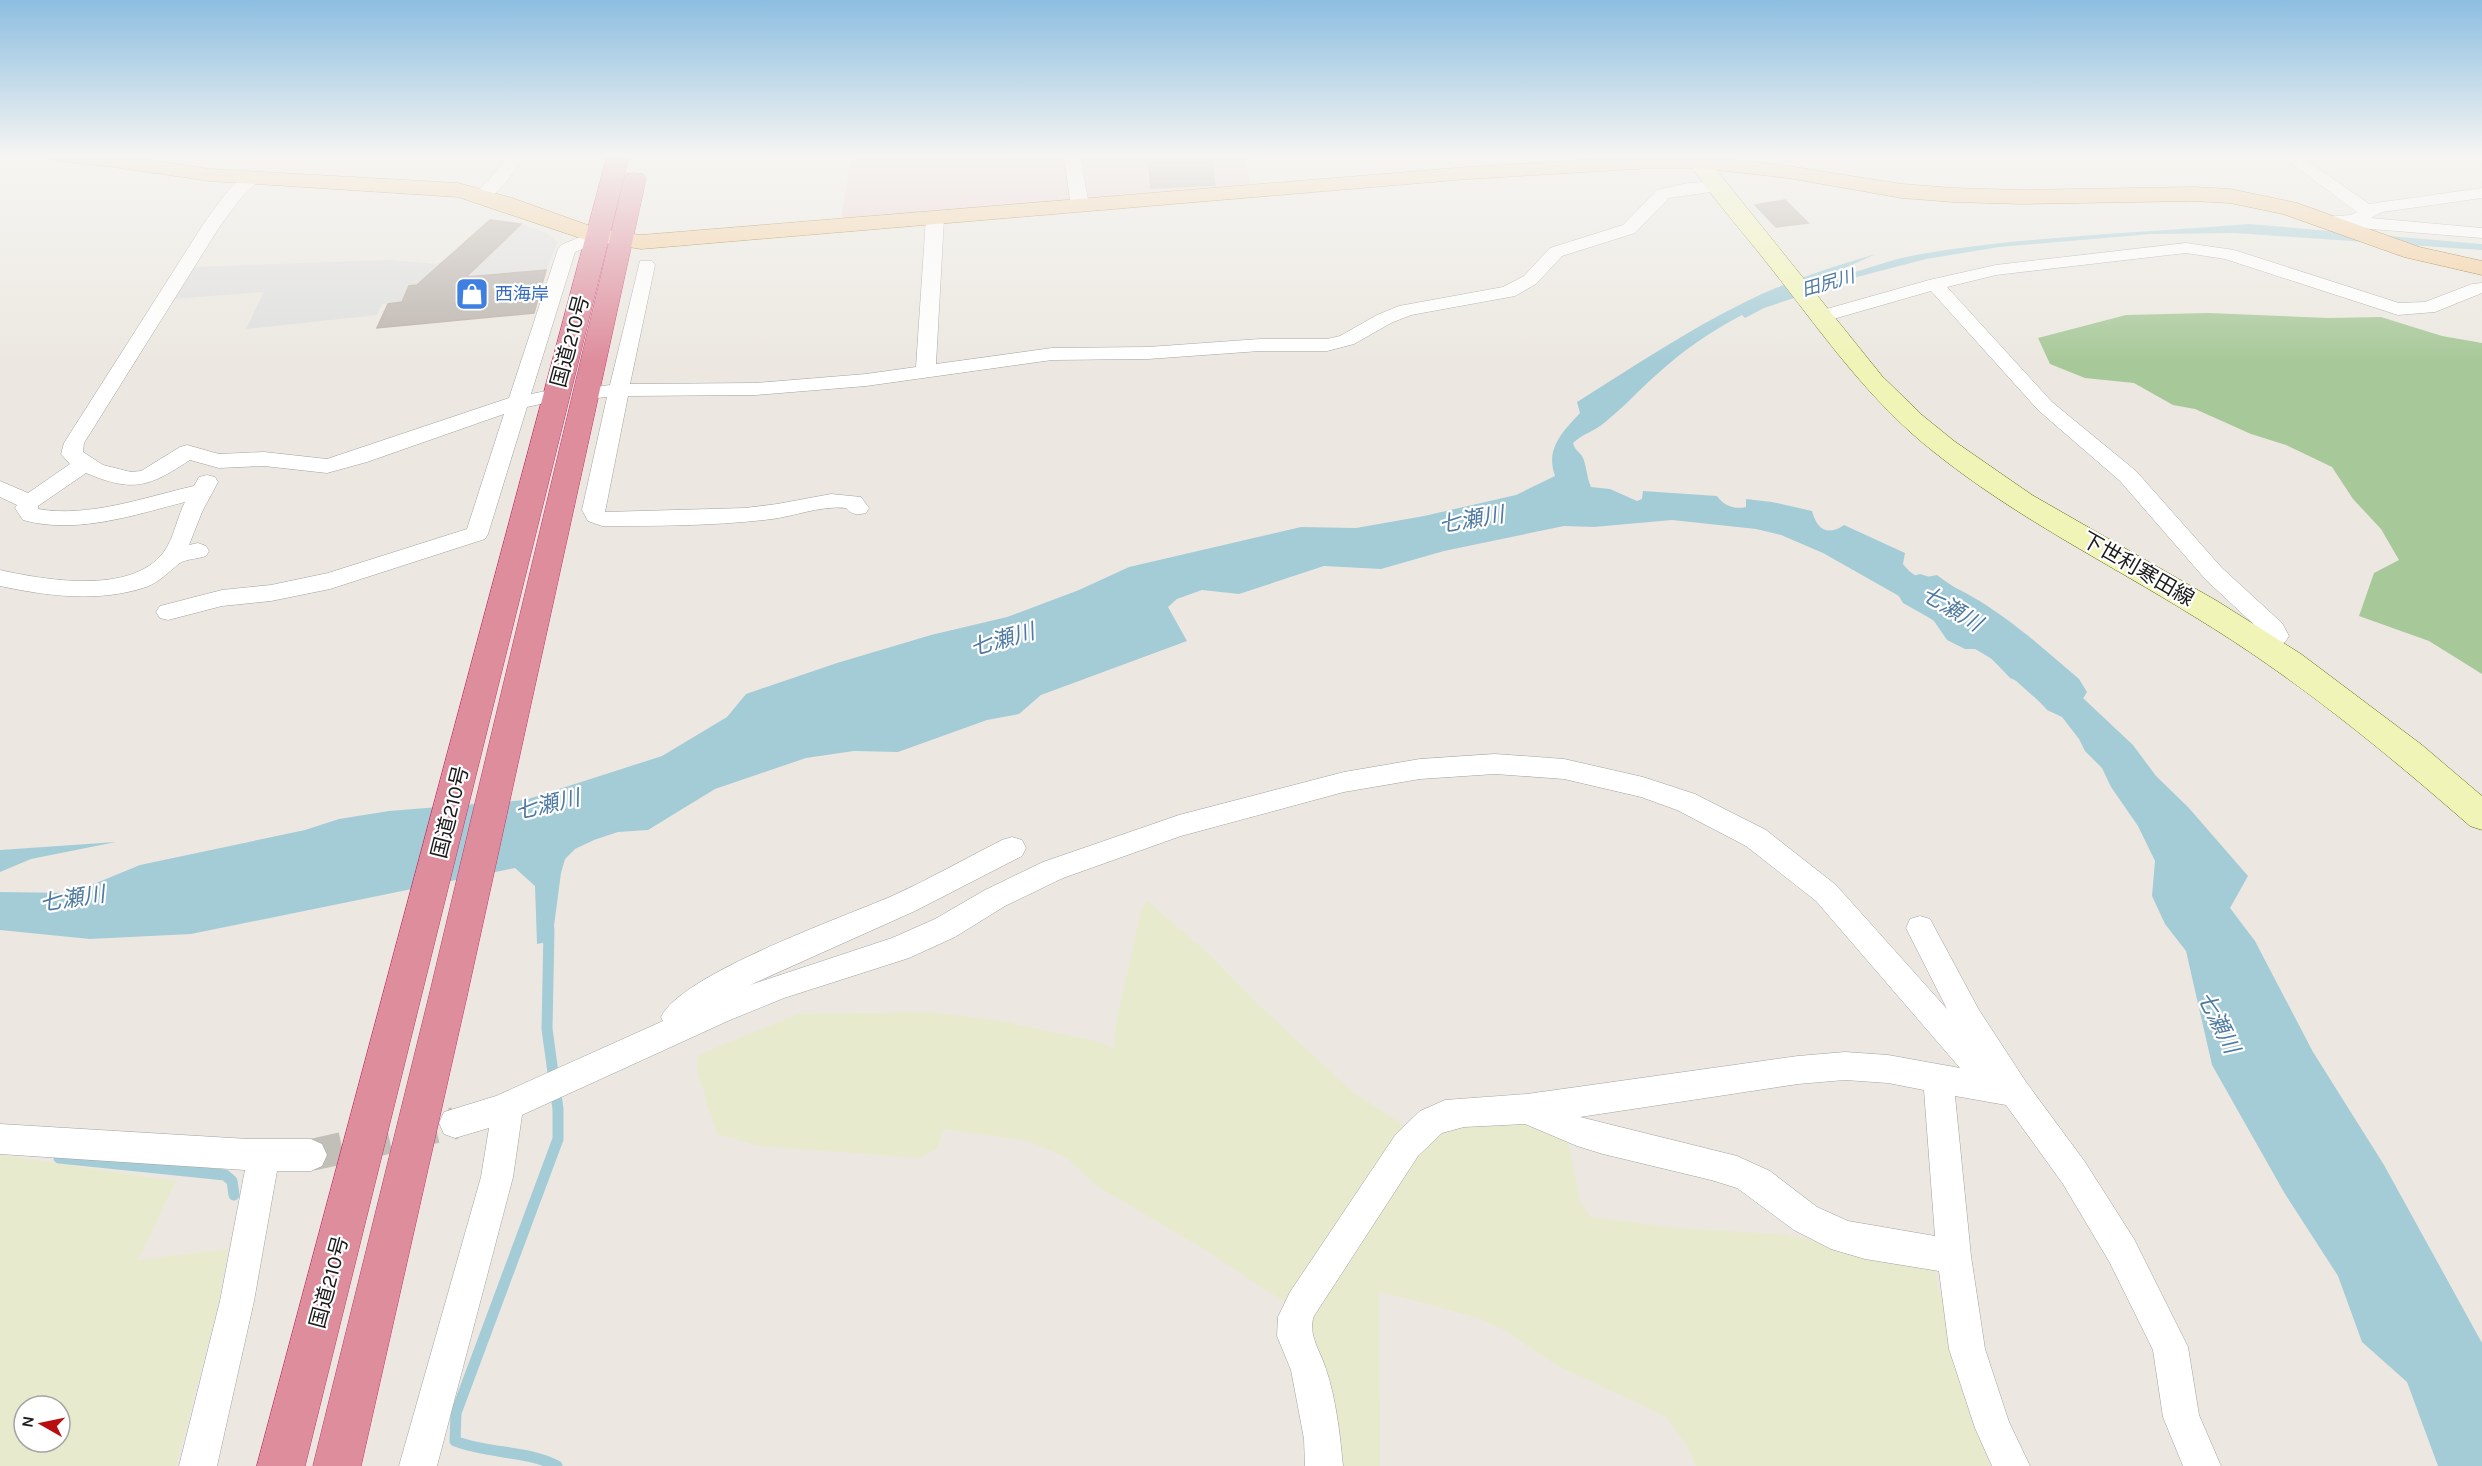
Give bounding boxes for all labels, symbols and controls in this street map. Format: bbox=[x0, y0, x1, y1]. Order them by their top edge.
water label: 田尻川 bbox=[1799, 264, 1859, 301]
shop icon: 西海岸 bbox=[454, 276, 490, 312]
place label: 西海岸 bbox=[495, 283, 549, 305]
street label: 国道210号 bbox=[546, 292, 594, 390]
water label: 七瀬川 bbox=[1436, 501, 1508, 539]
street label: 下世利寒田線 bbox=[2077, 527, 2199, 611]
water label: 七瀬川 bbox=[1916, 581, 1988, 638]
water label: 七瀬川 bbox=[967, 618, 1039, 662]
street label: 国道210号 bbox=[427, 763, 473, 861]
water label: 七瀬川 bbox=[512, 784, 584, 825]
water label: 七瀬川 bbox=[38, 881, 109, 917]
water label: 七瀬川 bbox=[2192, 987, 2246, 1060]
street label: 国道210号 bbox=[305, 1233, 353, 1331]
north arrow bbox=[12, 1394, 72, 1454]
text: N bbox=[17, 1415, 38, 1429]

